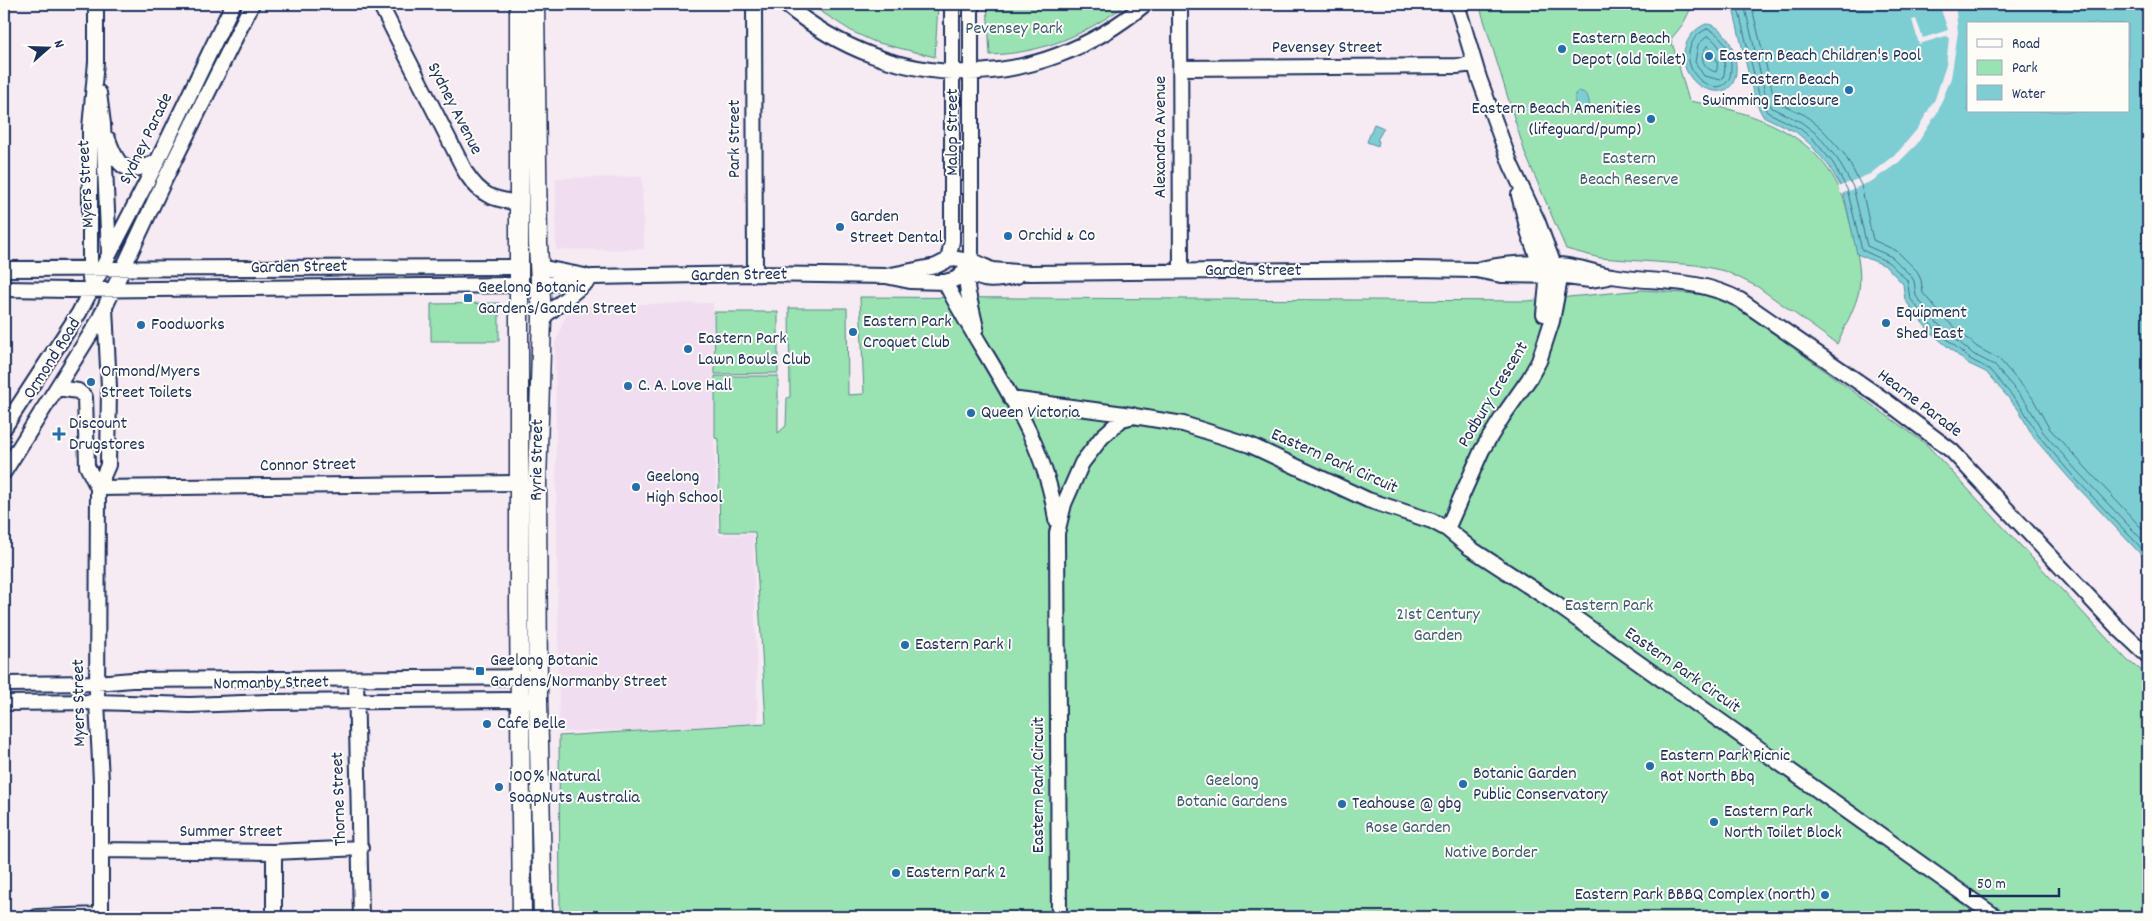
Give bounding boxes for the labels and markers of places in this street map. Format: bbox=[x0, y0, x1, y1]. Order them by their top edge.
place label: Eastern Beach Depot (old Toilet) bbox=[1572, 27, 1686, 73]
marker: Eastern Beach Depot (old Toilet) bbox=[1556, 43, 1568, 55]
place label: Eastern Beach Children's Pool bbox=[1719, 44, 1922, 69]
marker: Eastern Beach Children's Pool bbox=[1703, 50, 1715, 62]
place label: Eastern Beach Swimming Enclosure bbox=[1702, 68, 1839, 114]
marker: Eastern Beach Swimming Enclosure bbox=[1843, 84, 1855, 96]
place label: Eastern Beach Amenities (lifeguard/pump) bbox=[1471, 97, 1641, 143]
marker: Eastern Beach Amenities (lifeguard/pump) bbox=[1645, 113, 1657, 125]
place label: Garden Street Dental bbox=[850, 205, 943, 251]
marker: Garden Street Dental bbox=[834, 221, 846, 233]
place label: Orchid & Co bbox=[1018, 224, 1095, 249]
marker: Orchid & Co bbox=[1002, 230, 1014, 242]
place label: Geelong Botanic Gardens/Garden Street bbox=[478, 276, 637, 322]
marker: Geelong Botanic Gardens/Garden Street bbox=[462, 292, 474, 304]
place label: Equipment Shed East bbox=[1896, 301, 1967, 347]
place label: Eastern Park Croquet Club bbox=[863, 310, 952, 356]
place label: Foodworks bbox=[151, 313, 225, 338]
marker: Equipment Shed East bbox=[1880, 317, 1892, 329]
marker: Foodworks bbox=[135, 319, 147, 331]
marker: Eastern Park Croquet Club bbox=[847, 326, 859, 338]
place label: Eastern Park Lawn Bowls Club bbox=[698, 327, 811, 373]
marker: Eastern Park Lawn Bowls Club bbox=[682, 343, 694, 355]
place label: Ormond/Myers Street Toilets bbox=[101, 360, 200, 406]
place label: C. A. Love Hall bbox=[638, 374, 733, 399]
marker: Ormond/Myers Street Toilets bbox=[85, 376, 97, 388]
marker: C. A. Love Hall bbox=[622, 380, 634, 392]
place label: Queen Victoria bbox=[981, 401, 1080, 426]
marker: Queen Victoria bbox=[965, 407, 977, 419]
place label: Discount Drugstores bbox=[69, 412, 145, 458]
marker: Discount Drugstores bbox=[53, 428, 65, 440]
place label: Geelong High School bbox=[646, 465, 723, 511]
marker: Geelong High School bbox=[630, 481, 642, 493]
place label: Eastern Park 1 bbox=[915, 633, 1012, 658]
marker: Eastern Park 1 bbox=[899, 639, 911, 651]
place label: Geelong Botanic Gardens/Normanby Street bbox=[490, 649, 668, 695]
marker: Geelong Botanic Gardens/Normanby Street bbox=[474, 665, 486, 677]
place label: Cafe Belle bbox=[497, 712, 566, 737]
marker: Cafe Belle bbox=[481, 718, 493, 730]
place label: Eastern Park Picnic Rot North Bbq bbox=[1660, 744, 1790, 790]
marker: Eastern Park Picnic Rot North Bbq bbox=[1644, 760, 1656, 772]
place label: Botanic Garden Public Conservatory bbox=[1473, 762, 1608, 808]
place label: 100% Natural SoapNuts Australia bbox=[509, 765, 640, 811]
marker: Botanic Garden Public Conservatory bbox=[1457, 778, 1469, 790]
marker: 100% Natural SoapNuts Australia bbox=[493, 781, 505, 793]
place label: Teahouse @ gbg bbox=[1352, 792, 1461, 817]
marker: Teahouse @ gbg bbox=[1336, 798, 1348, 810]
place label: Eastern Park North Toilet Block bbox=[1724, 800, 1842, 846]
marker: Eastern Park North Toilet Block bbox=[1708, 816, 1720, 828]
place label: Eastern Park 2 bbox=[906, 861, 1007, 886]
marker: Eastern Park 2 bbox=[890, 867, 902, 879]
place label: Eastern Park BBBQ Complex (north) bbox=[1575, 883, 1815, 908]
marker: Eastern Park BBBQ Complex (north) bbox=[1819, 889, 1831, 901]

